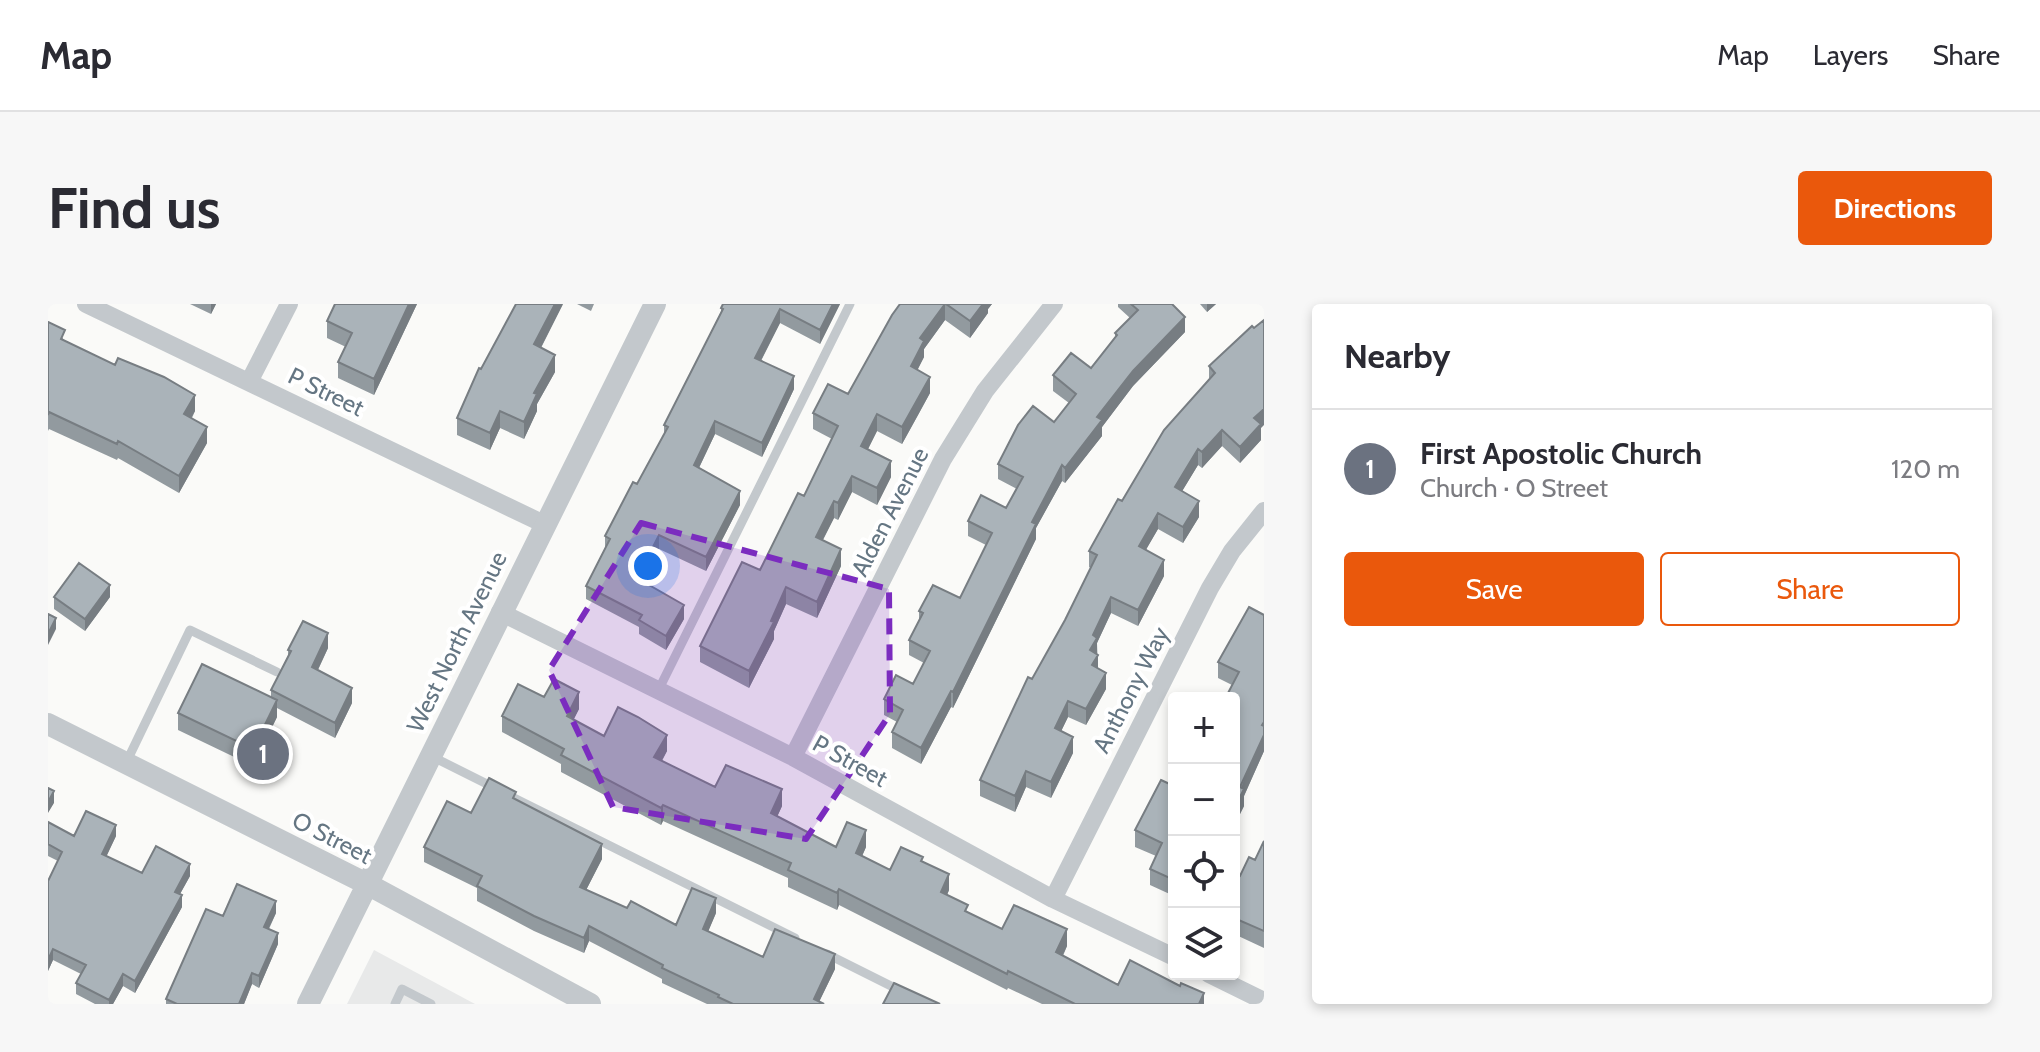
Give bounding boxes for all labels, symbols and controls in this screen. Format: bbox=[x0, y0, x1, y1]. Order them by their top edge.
text: Map bbox=[40, 32, 112, 79]
text: Map bbox=[1717, 38, 1769, 72]
text: Layers bbox=[1813, 38, 1888, 72]
text: Share bbox=[1932, 38, 2000, 72]
button: Directions bbox=[1798, 171, 1992, 245]
text: Find us bbox=[48, 174, 221, 242]
text: Nearby bbox=[1344, 335, 1451, 377]
street label: P Street bbox=[284, 361, 369, 422]
text: First Apostolic Church bbox=[1420, 435, 1702, 472]
street label: Alden Avenue bbox=[845, 443, 934, 581]
text: 1 bbox=[1365, 453, 1375, 485]
text: 120 m bbox=[1891, 453, 1960, 485]
text: Church · O Street bbox=[1420, 472, 1608, 504]
your location bbox=[628, 546, 668, 586]
street label: West North Avenue bbox=[400, 547, 513, 737]
button: Save bbox=[1344, 552, 1644, 626]
button: Share bbox=[1660, 552, 1960, 626]
street label: Anthony Way bbox=[1086, 622, 1175, 758]
map controls bbox=[1168, 692, 1240, 980]
button: + bbox=[1168, 692, 1240, 764]
pin: 1 bbox=[237, 724, 289, 784]
street label: P Street bbox=[808, 728, 893, 793]
button: − bbox=[1168, 764, 1240, 836]
street label: O Street bbox=[288, 805, 377, 870]
button: locate bbox=[1168, 836, 1240, 908]
button: layers bbox=[1168, 908, 1240, 980]

